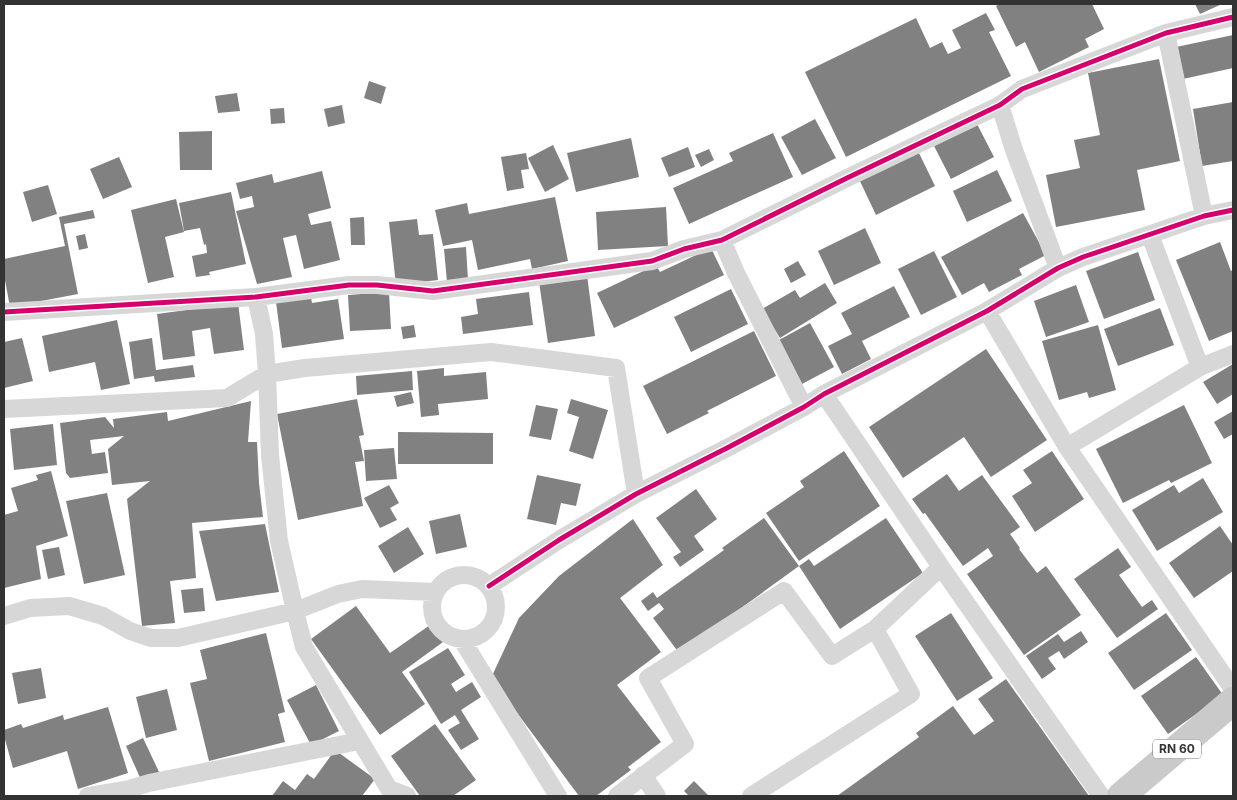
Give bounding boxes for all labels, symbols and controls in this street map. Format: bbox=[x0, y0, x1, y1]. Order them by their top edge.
road number: RN 60 bbox=[1153, 740, 1201, 759]

